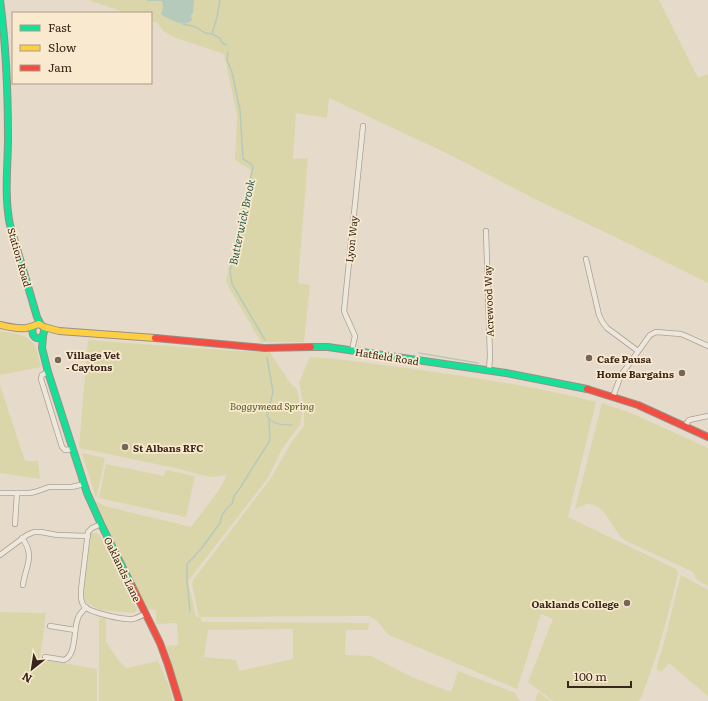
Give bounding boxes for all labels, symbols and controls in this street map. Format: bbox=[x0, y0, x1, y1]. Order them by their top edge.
legend bbox=[12, 12, 152, 84]
text: Fast bbox=[48, 18, 72, 36]
text: Slow bbox=[48, 38, 77, 56]
text: Jam bbox=[48, 58, 73, 76]
water label: Butterwick Brook bbox=[224, 178, 258, 266]
street label: Lyon Way bbox=[341, 215, 361, 263]
street label: Station Road bbox=[4, 226, 36, 288]
street label: Acrewood Way bbox=[479, 265, 497, 337]
street label: Hatfield Road bbox=[354, 344, 420, 368]
place label: Village Vet - Caytons bbox=[66, 347, 121, 374]
place label: Cafe Pausa bbox=[597, 351, 651, 366]
marker: Cafe Pausa bbox=[584, 353, 594, 363]
marker: Village Vet - Caytons bbox=[53, 355, 63, 365]
place label: Home Bargains bbox=[597, 366, 674, 381]
marker: Home Bargains bbox=[677, 368, 687, 378]
park label: Boggymead Spring bbox=[230, 398, 314, 413]
place label: St Albans RFC bbox=[133, 440, 203, 455]
marker: St Albans RFC bbox=[120, 442, 130, 452]
street label: Oaklands Lane bbox=[101, 534, 145, 604]
place label: Oaklands College bbox=[532, 596, 619, 611]
marker: Oaklands College bbox=[622, 598, 632, 608]
north arrow bbox=[12, 649, 52, 689]
scale bar bbox=[568, 663, 631, 689]
text: 100 m bbox=[574, 667, 607, 685]
text: N bbox=[19, 669, 34, 688]

